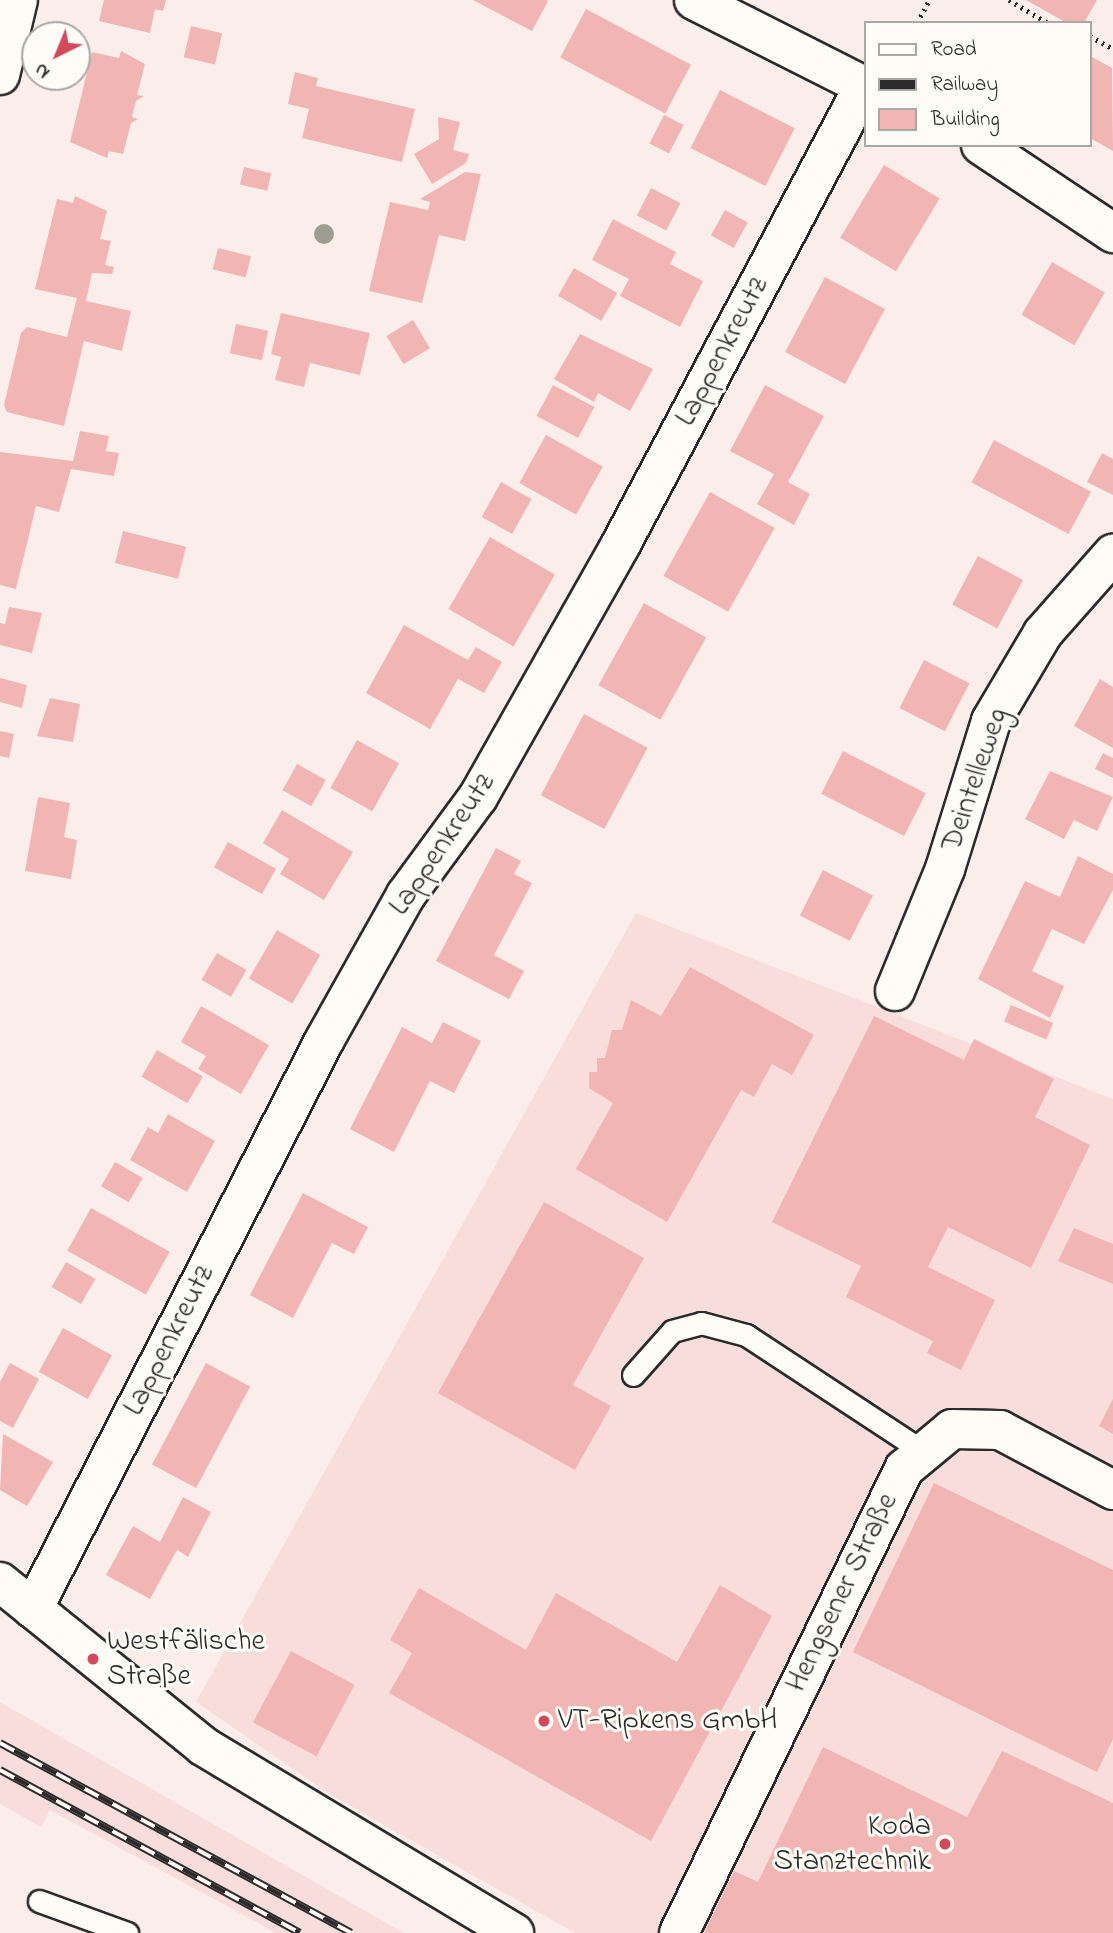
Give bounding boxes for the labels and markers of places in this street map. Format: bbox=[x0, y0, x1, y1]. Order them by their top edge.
place label: Westfälische Straße bbox=[107, 1624, 265, 1694]
marker: Westfälische Straße bbox=[85, 1651, 101, 1667]
place label: VT-Ripkens GmbH bbox=[558, 1703, 777, 1739]
marker: VT-Ripkens GmbH bbox=[536, 1713, 552, 1729]
place label: Koda Stanztechnik bbox=[774, 1809, 931, 1880]
marker: Koda Stanztechnik bbox=[937, 1836, 953, 1852]

